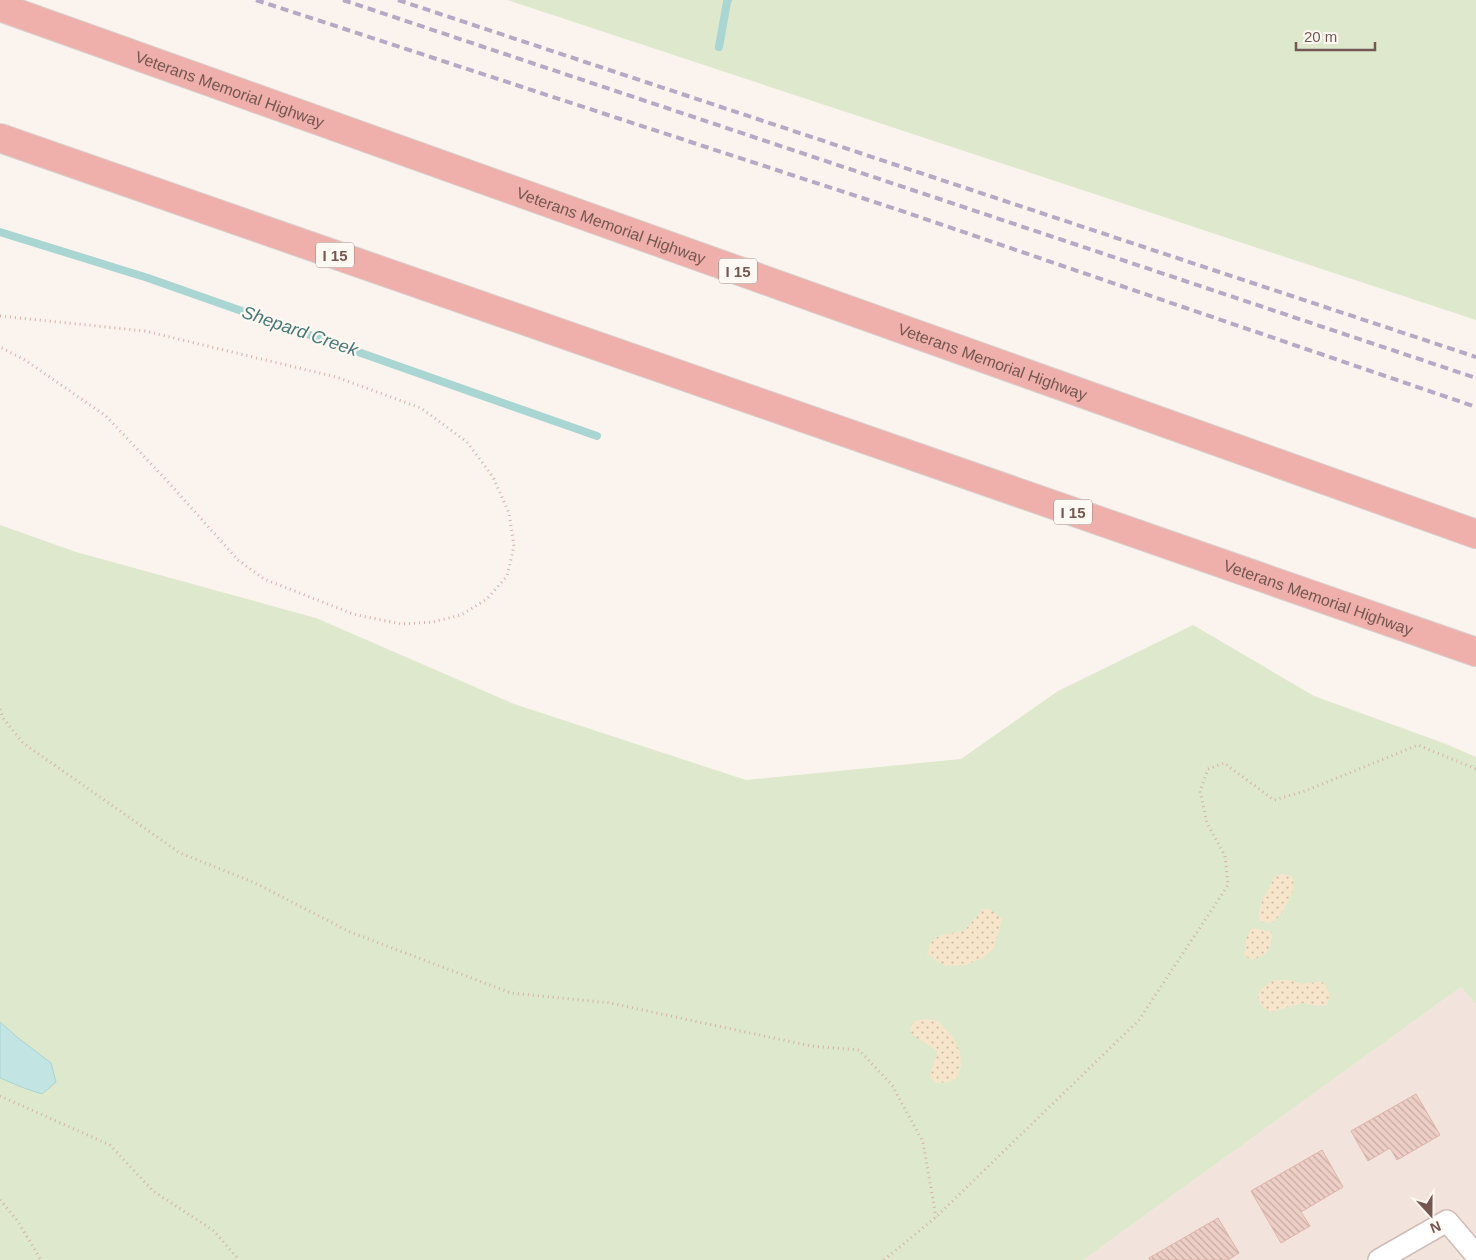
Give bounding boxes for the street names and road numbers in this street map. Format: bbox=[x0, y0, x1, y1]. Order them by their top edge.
street label: Veterans Memorial Highway bbox=[133, 48, 327, 131]
street label: Veterans Memorial Highway bbox=[514, 184, 708, 267]
road number: I 15 bbox=[316, 242, 354, 268]
road number: I 15 bbox=[719, 258, 757, 284]
street label: Veterans Memorial Highway bbox=[896, 320, 1089, 403]
road number: I 15 bbox=[1054, 500, 1092, 524]
street label: Veterans Memorial Highway bbox=[1221, 556, 1415, 638]

